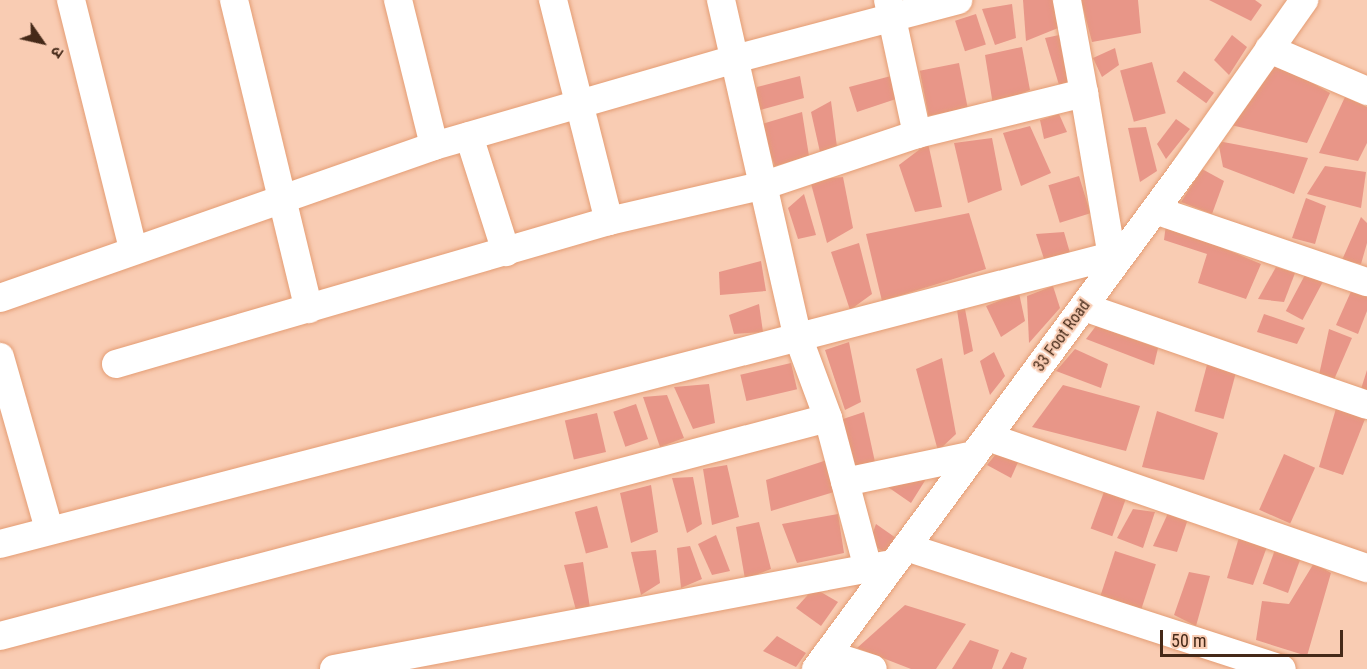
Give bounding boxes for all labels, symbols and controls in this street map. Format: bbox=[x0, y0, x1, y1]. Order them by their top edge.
north arrow bbox=[12, 12, 72, 72]
text: उ bbox=[47, 43, 68, 62]
street label: 33 Foot Road bbox=[1030, 297, 1094, 375]
scale bar bbox=[1163, 618, 1346, 656]
text: 50 m bbox=[1171, 630, 1206, 651]

